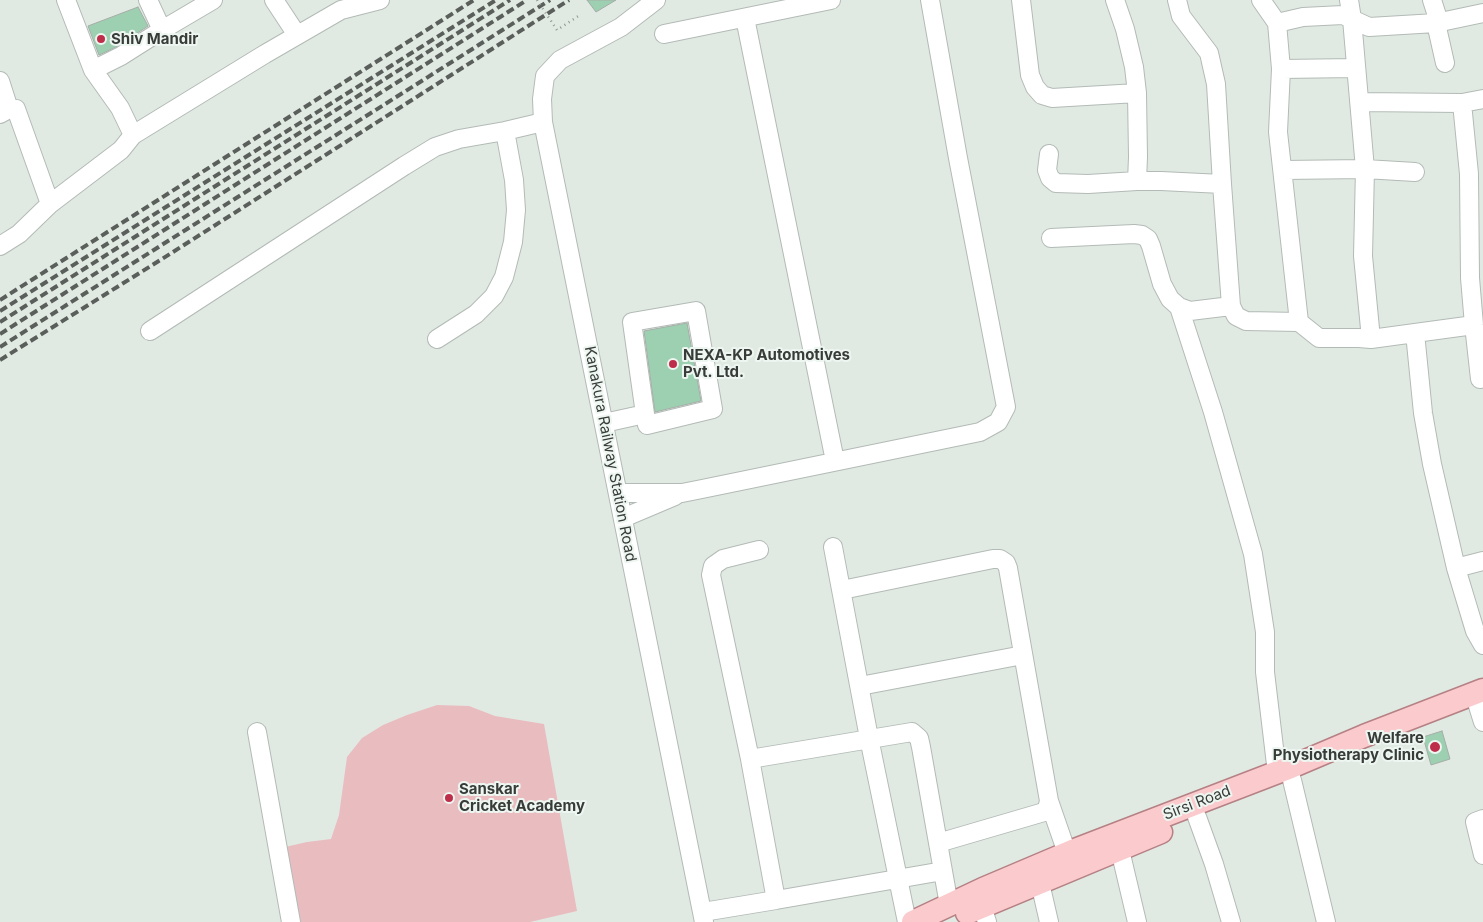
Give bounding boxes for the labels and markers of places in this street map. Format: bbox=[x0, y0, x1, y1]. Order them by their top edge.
place label: Shiv Mandir bbox=[111, 30, 198, 48]
marker: Shiv Mandir bbox=[95, 33, 107, 45]
place label: NEXA-KP Automotives Pvt. Ltd. bbox=[683, 346, 850, 381]
marker: NEXA-KP Automotives Pvt. Ltd. bbox=[667, 358, 679, 370]
place label: Welfare Physiotherapy Clinic bbox=[1273, 729, 1424, 764]
marker: Welfare Physiotherapy Clinic bbox=[1428, 740, 1442, 754]
place label: Sanskar Cricket Academy bbox=[459, 780, 585, 815]
marker: Sanskar Cricket Academy bbox=[443, 792, 455, 804]

